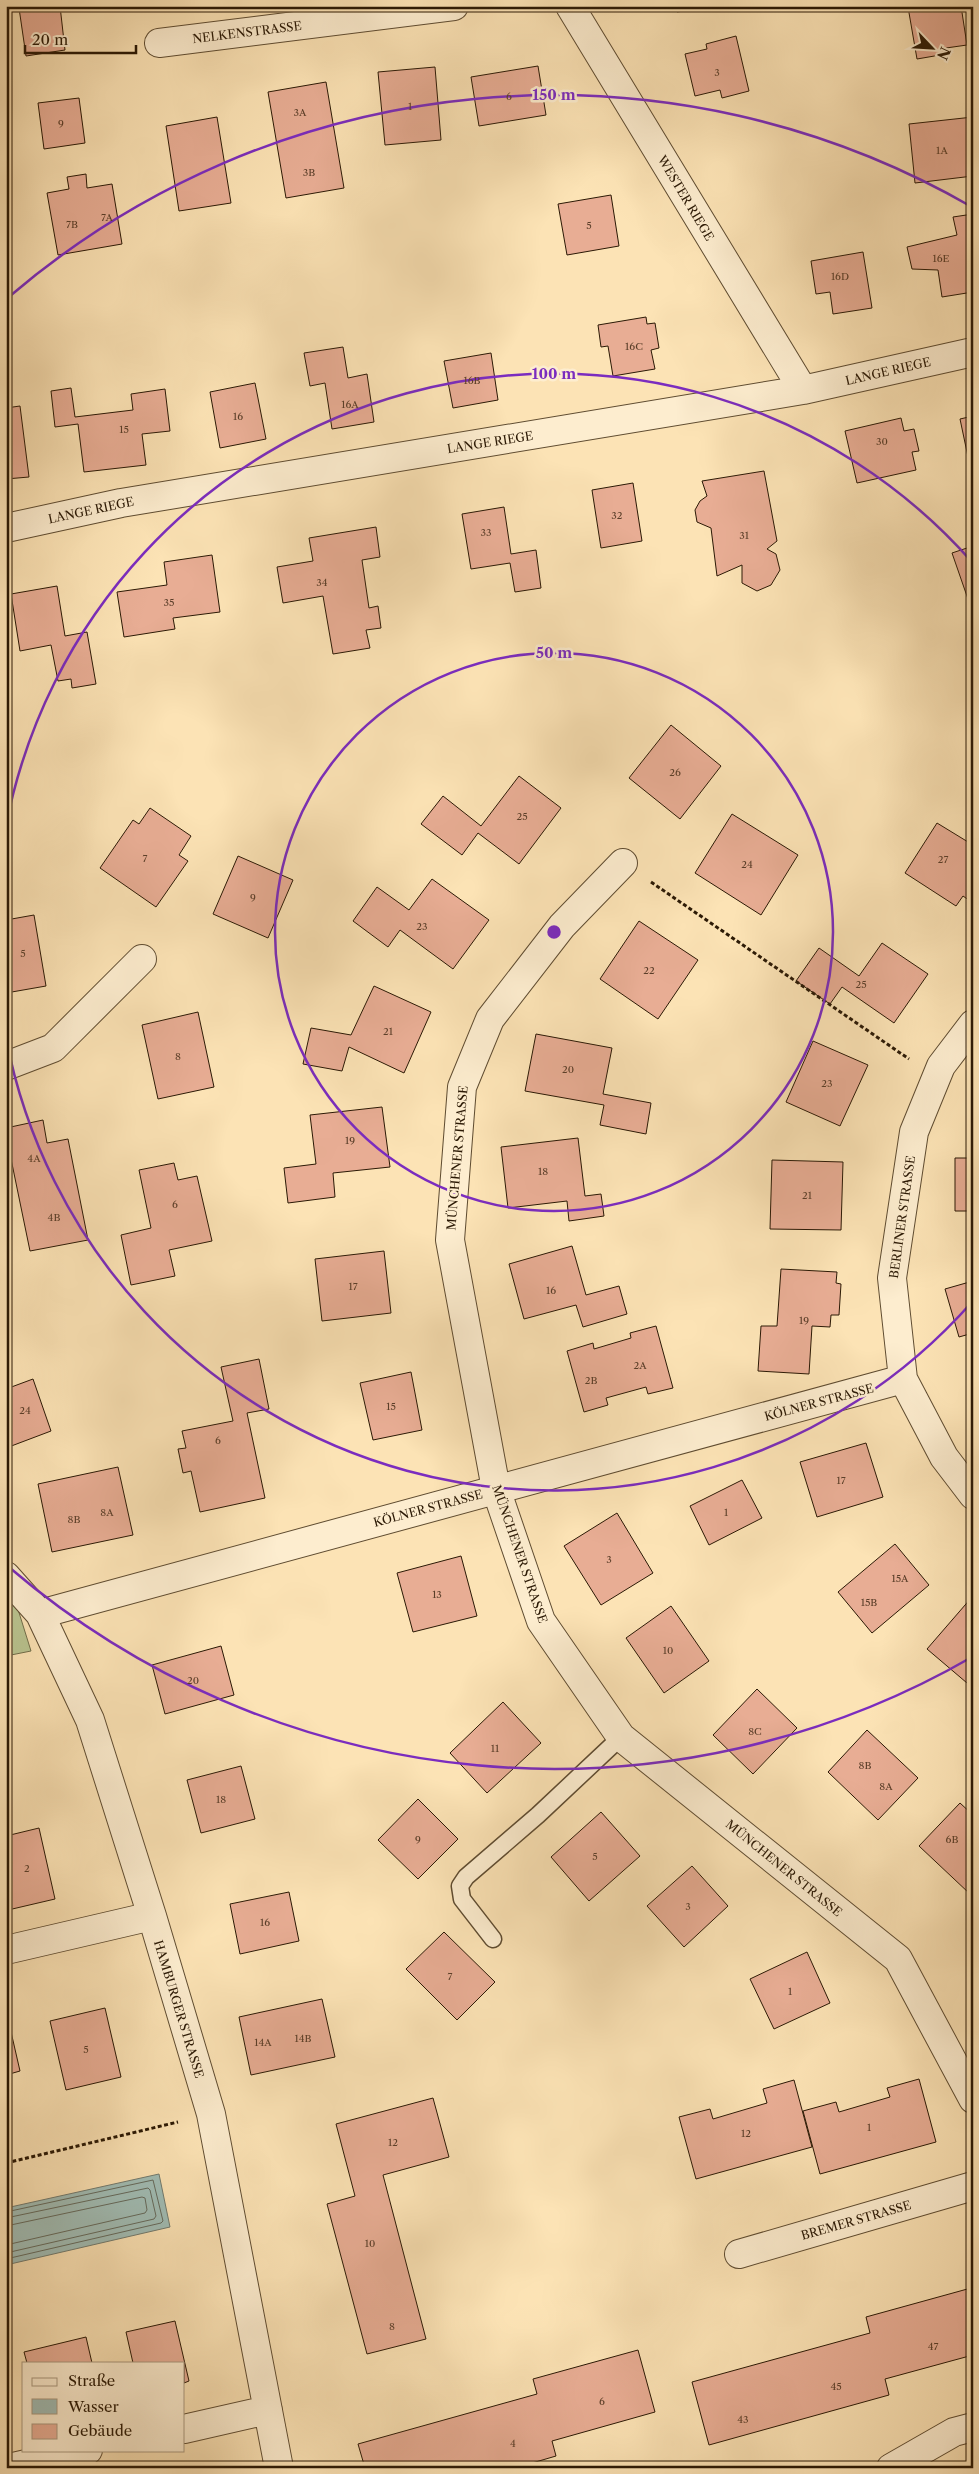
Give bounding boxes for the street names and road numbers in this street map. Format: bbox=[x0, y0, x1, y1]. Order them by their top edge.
street label: NELKENSTRASSE bbox=[191, 18, 303, 46]
street label: WESTER RIEGE bbox=[654, 152, 717, 243]
street label: LANGE RIEGE bbox=[844, 354, 932, 388]
street label: LANGE RIEGE bbox=[446, 428, 534, 456]
street label: LANGE RIEGE bbox=[47, 494, 135, 526]
street label: MÜNCHENER STRASSE bbox=[442, 1085, 471, 1231]
street label: BERLINER STRASSE bbox=[886, 1155, 918, 1279]
street label: KÖLNER STRASSE bbox=[762, 1379, 875, 1424]
street label: MÜNCHENER STRASSE bbox=[489, 1483, 552, 1625]
street label: KÖLNER STRASSE bbox=[371, 1485, 484, 1530]
street label: MÜNCHENER STRASSE bbox=[723, 1816, 846, 1919]
street label: HAMBURGER STRASSE bbox=[151, 1938, 207, 2080]
street label: BREMER STRASSE bbox=[799, 2197, 913, 2243]

